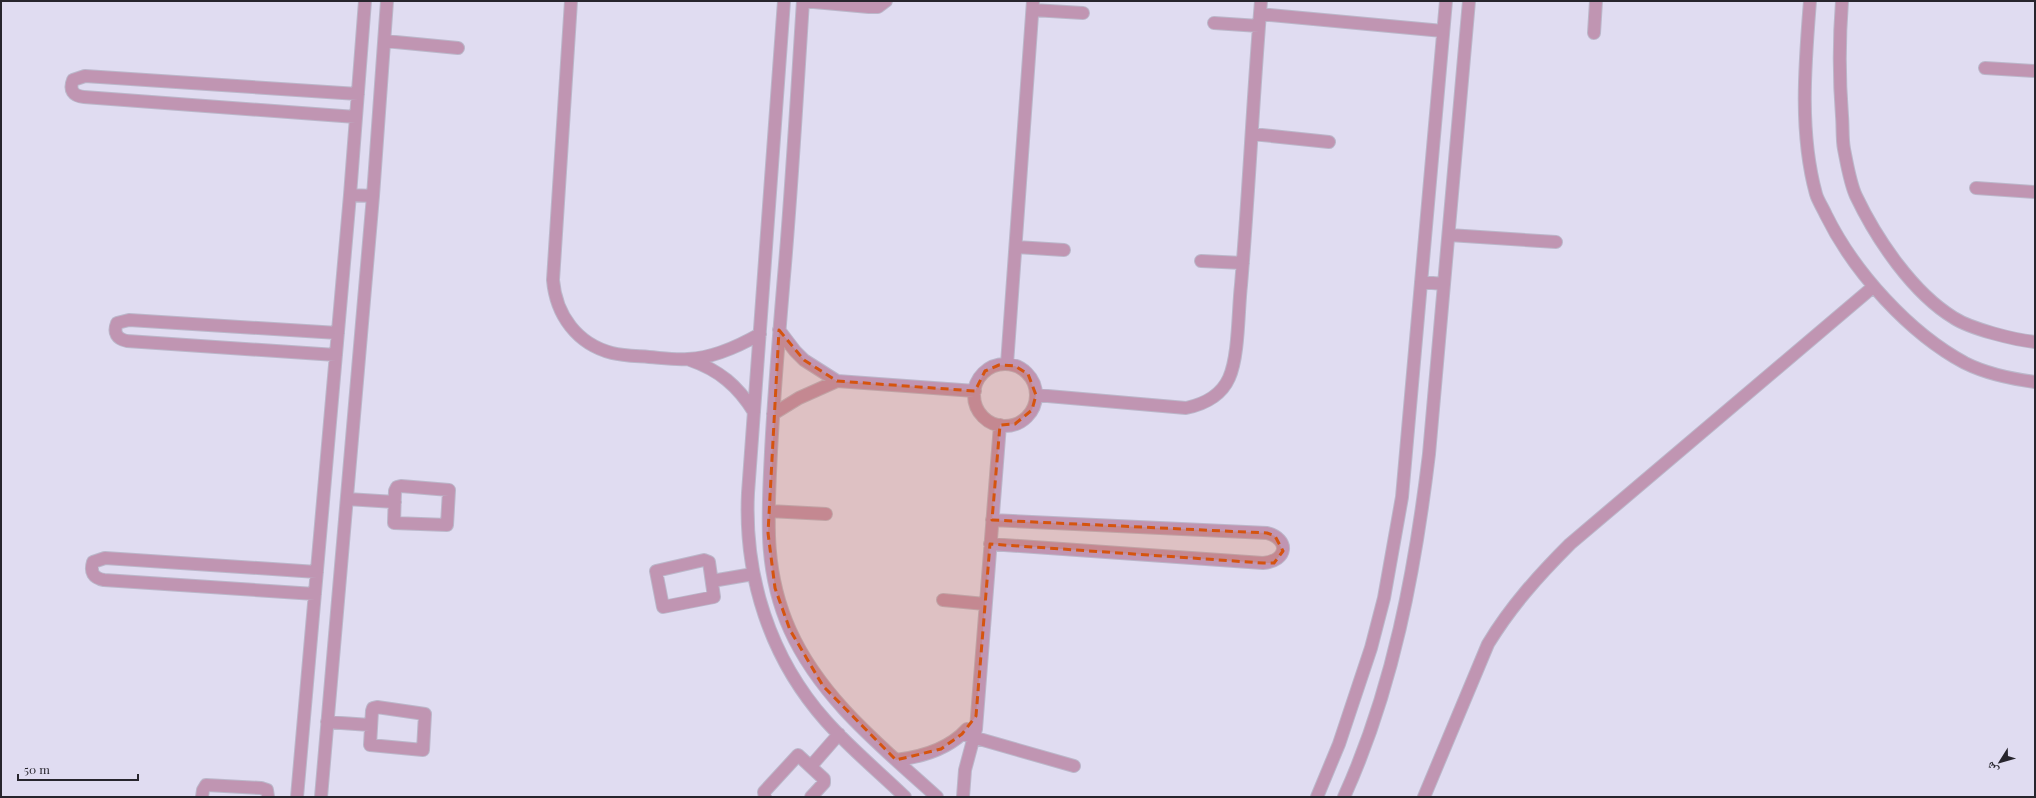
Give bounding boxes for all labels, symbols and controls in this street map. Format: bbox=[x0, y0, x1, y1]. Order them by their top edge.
north arrow bbox=[1980, 742, 2020, 782]
scale bar bbox=[18, 756, 138, 782]
text: ش bbox=[1982, 758, 2002, 777]
text: 50 m bbox=[24, 761, 50, 777]

